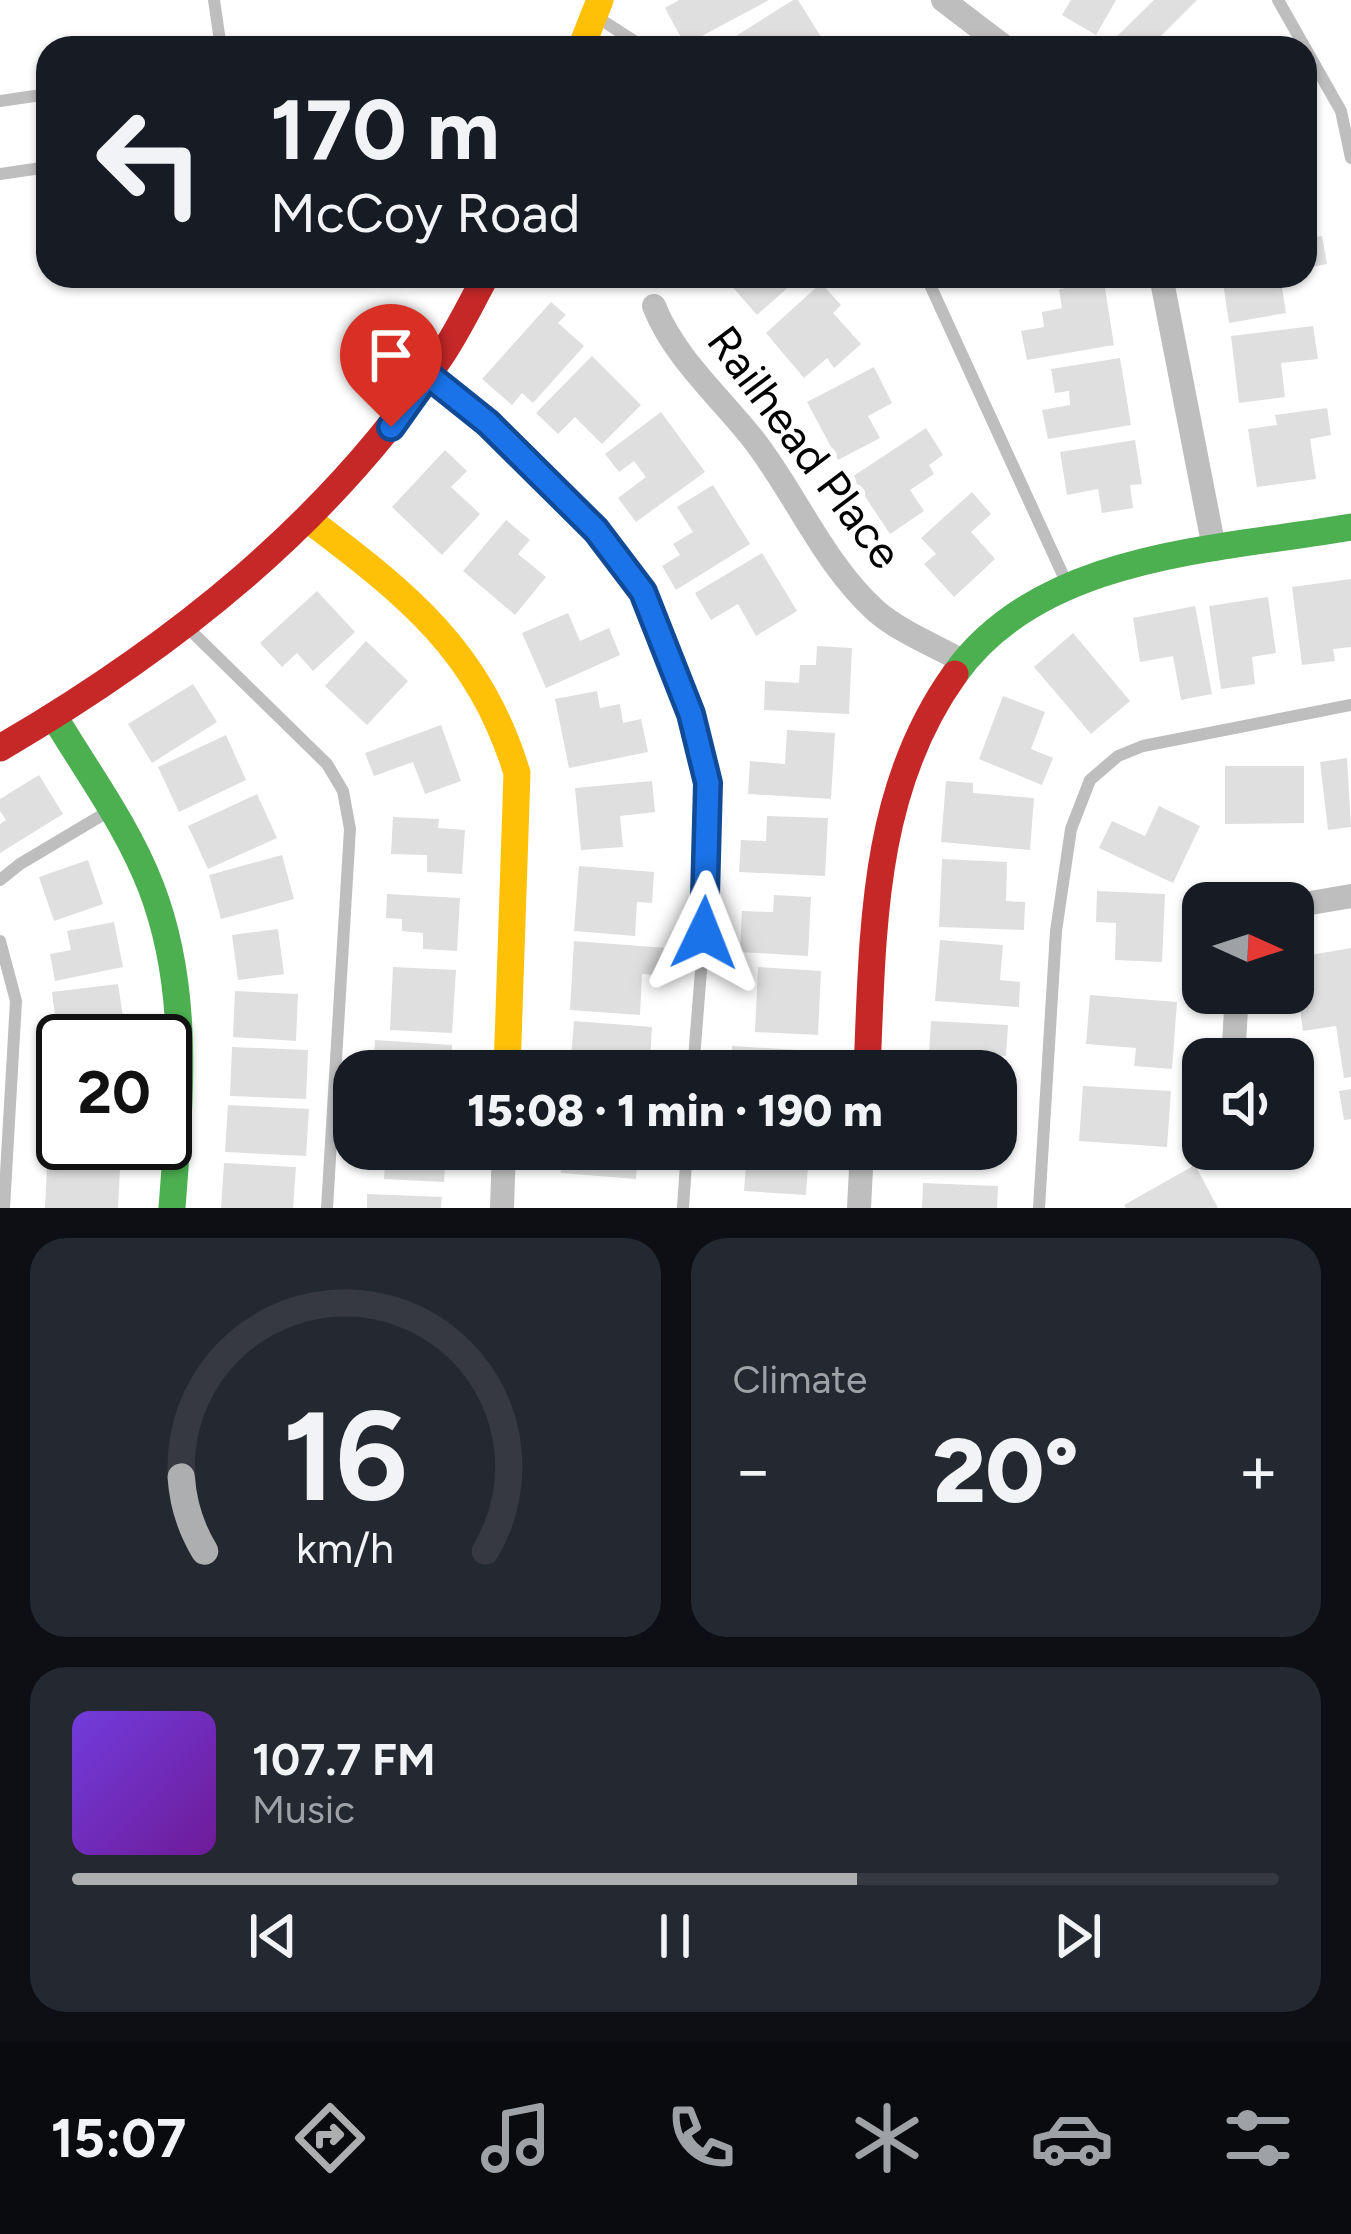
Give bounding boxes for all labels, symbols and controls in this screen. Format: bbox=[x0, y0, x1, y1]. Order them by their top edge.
text: 170 m bbox=[270, 79, 500, 180]
icon: left bbox=[72, 84, 228, 240]
text: McCoy Road bbox=[270, 181, 580, 246]
pin bbox=[340, 304, 442, 427]
street label: Railhead Place bbox=[696, 315, 914, 579]
icon: arrive bbox=[358, 322, 424, 388]
position arrow bbox=[641, 870, 767, 996]
north arrow bbox=[1182, 882, 1314, 1014]
map controls bbox=[1182, 882, 1314, 1170]
speed limit sign: 20 bbox=[36, 1014, 192, 1170]
button: sound bbox=[1182, 1038, 1314, 1170]
text: 15:08 · 1 min · 190 m bbox=[467, 1083, 883, 1137]
text: Climate bbox=[733, 1356, 867, 1403]
text: 16 bbox=[283, 1381, 408, 1531]
text: 20° bbox=[933, 1416, 1079, 1525]
text: − bbox=[733, 1430, 774, 1510]
text: + bbox=[1238, 1430, 1279, 1510]
text: km/h bbox=[296, 1521, 394, 1573]
text: 107.7 FM bbox=[252, 1732, 436, 1786]
text: Music bbox=[252, 1786, 355, 1833]
icon: previous bbox=[240, 1903, 306, 1969]
icon: pause bbox=[642, 1903, 708, 1969]
icon: next bbox=[1045, 1903, 1111, 1969]
icon: directions bbox=[288, 2096, 372, 2180]
icon: music bbox=[474, 2096, 558, 2180]
icon: phone bbox=[659, 2096, 743, 2180]
icon: climate bbox=[845, 2096, 929, 2180]
icon: car bbox=[1030, 2096, 1114, 2180]
icon: filters bbox=[1216, 2096, 1300, 2180]
text: 15:07 bbox=[51, 2106, 186, 2171]

